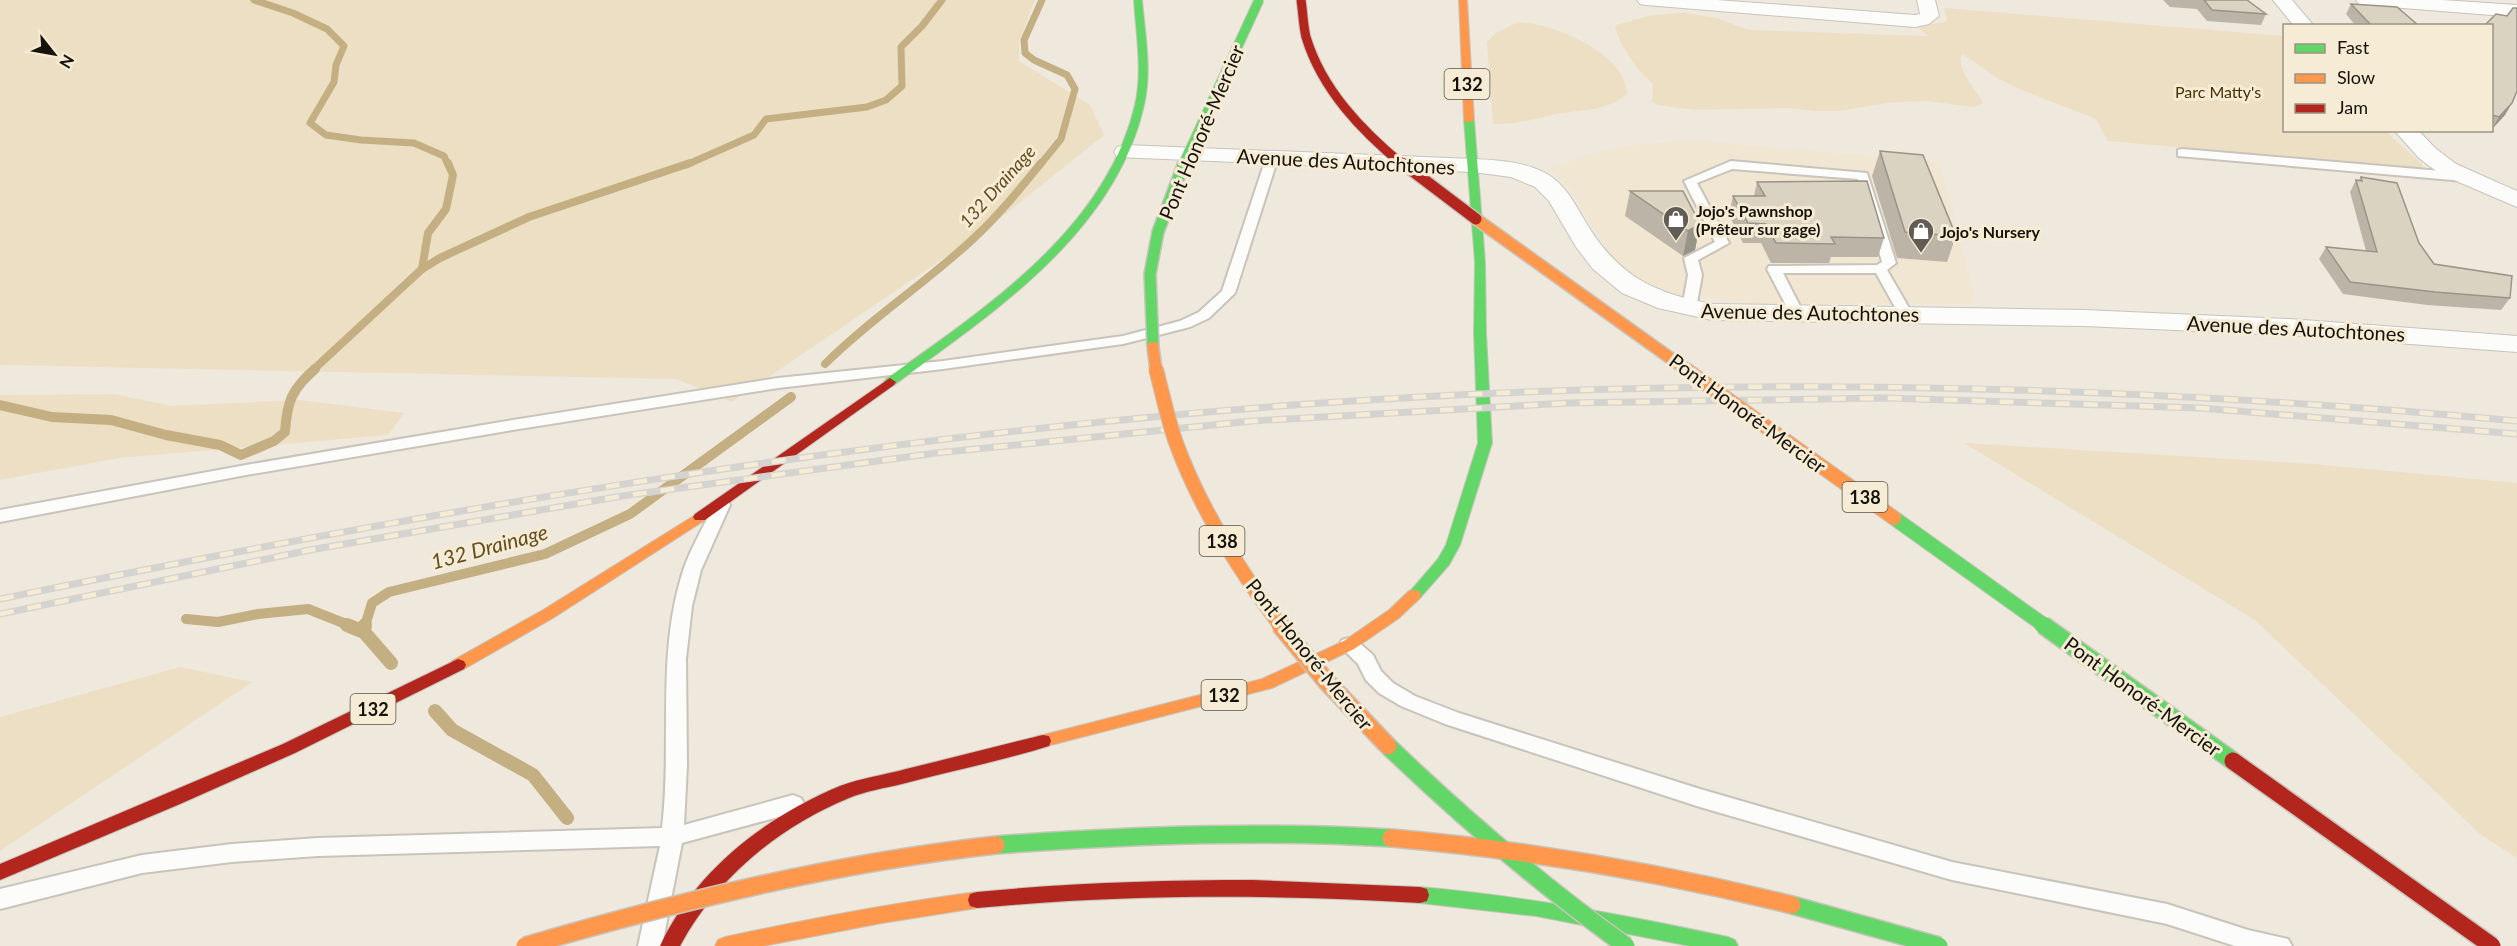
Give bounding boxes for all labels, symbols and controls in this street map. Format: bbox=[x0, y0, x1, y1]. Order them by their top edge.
north arrow bbox=[24, 24, 84, 84]
legend bbox=[2283, 24, 2493, 132]
text: Fast bbox=[2337, 36, 2370, 58]
street label: Pont Honoré-Mercier bbox=[1153, 40, 1249, 223]
text: N bbox=[56, 52, 79, 72]
text: Slow bbox=[2337, 66, 2375, 88]
road number: 132 bbox=[1444, 69, 1490, 99]
park label: Parc Matty's bbox=[2175, 82, 2261, 101]
text: Jam bbox=[2337, 96, 2368, 118]
water label: 132 Drainage bbox=[954, 140, 1040, 232]
street label: Avenue des Autochtones bbox=[1236, 143, 1456, 179]
place label: Jojo's Pawnshop (Prêteur sur gage) bbox=[1696, 201, 1820, 238]
shop icon: Jojo's Pawnshop (Prêteur sur gage) bbox=[1661, 204, 1691, 242]
shop icon: Jojo's Nursery bbox=[1906, 216, 1936, 254]
place label: Jojo's Nursery bbox=[1940, 222, 2040, 241]
street label: Avenue des Autochtones bbox=[1701, 298, 1919, 326]
street label: Avenue des Autochtones bbox=[2186, 310, 2406, 346]
street label: Pont Honoré-Mercier bbox=[1665, 348, 1832, 478]
road number: 138 bbox=[1842, 482, 1888, 512]
water label: 132 Drainage bbox=[428, 518, 550, 574]
road number: 138 bbox=[1200, 526, 1244, 556]
street label: Pont Honoré-Mercier bbox=[1242, 574, 1379, 735]
street label: Pont Honoré-Mercier bbox=[2060, 631, 2227, 761]
road number: 132 bbox=[1202, 680, 1246, 710]
road number: 132 bbox=[350, 694, 395, 724]

